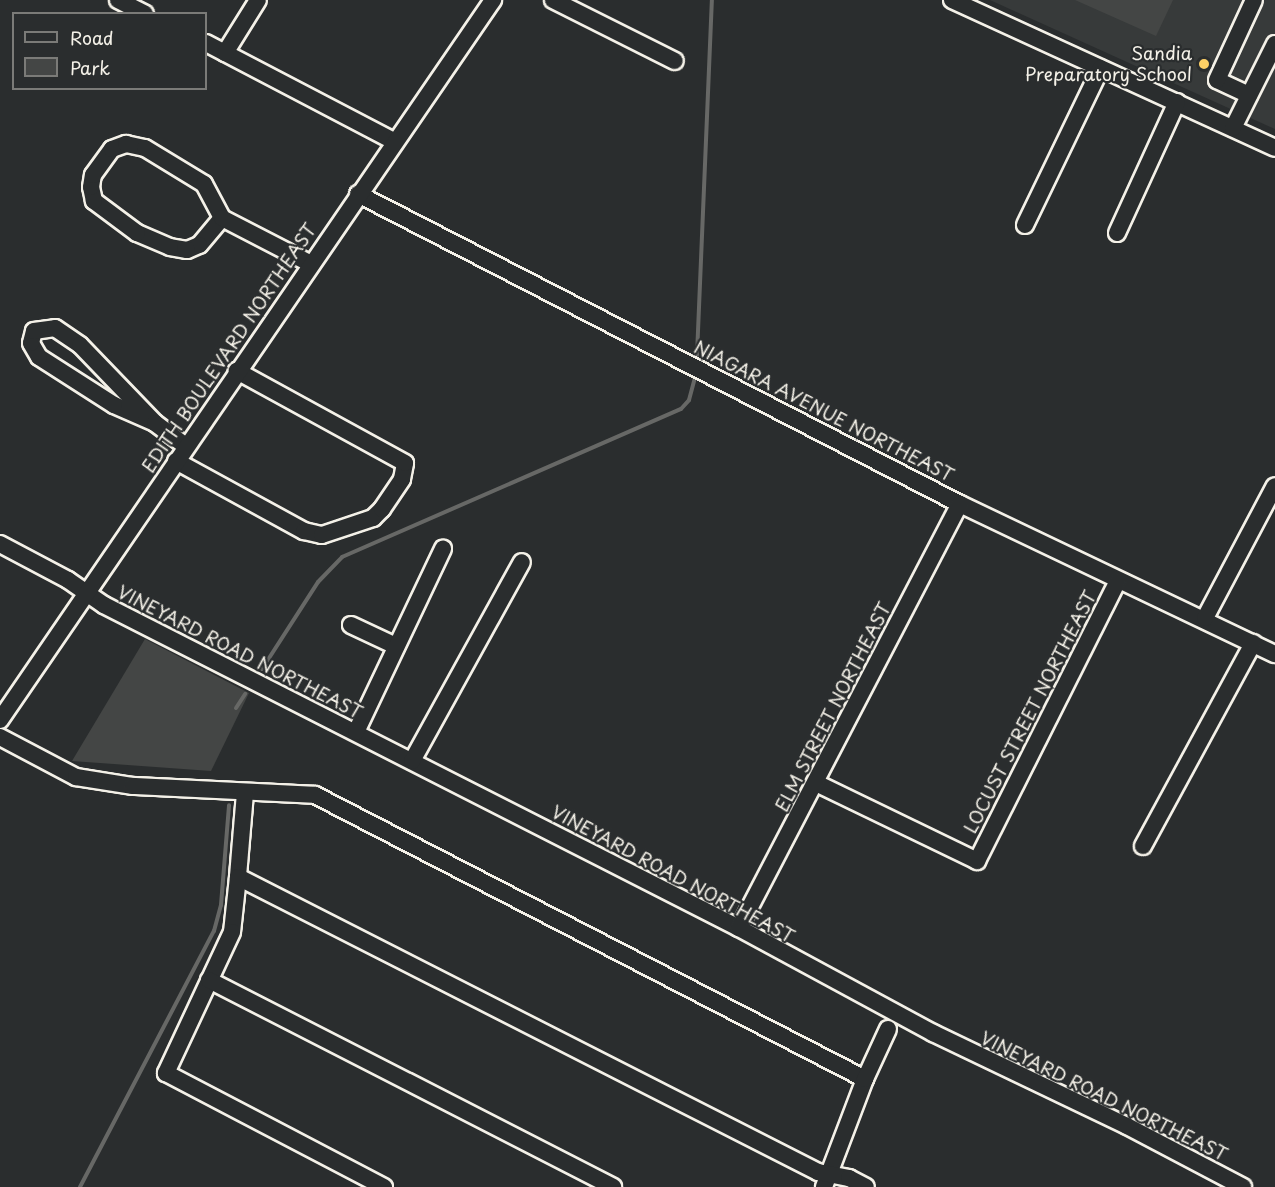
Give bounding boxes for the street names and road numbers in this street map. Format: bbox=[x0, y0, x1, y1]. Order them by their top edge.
street label: EDITH BOULEVARD NORTHEAST bbox=[137, 219, 321, 477]
street label: NIAGARA AVENUE NORTHEAST bbox=[690, 336, 958, 486]
street label: VINEYARD ROAD NORTHEAST bbox=[113, 580, 367, 724]
street label: LOCUST STREET NORTHEAST bbox=[959, 586, 1101, 838]
street label: ELM STREET NORTHEAST bbox=[770, 597, 896, 817]
street label: VINEYARD ROAD NORTHEAST bbox=[547, 800, 799, 948]
street label: VINEYARD ROAD NORTHEAST bbox=[976, 1026, 1232, 1166]

